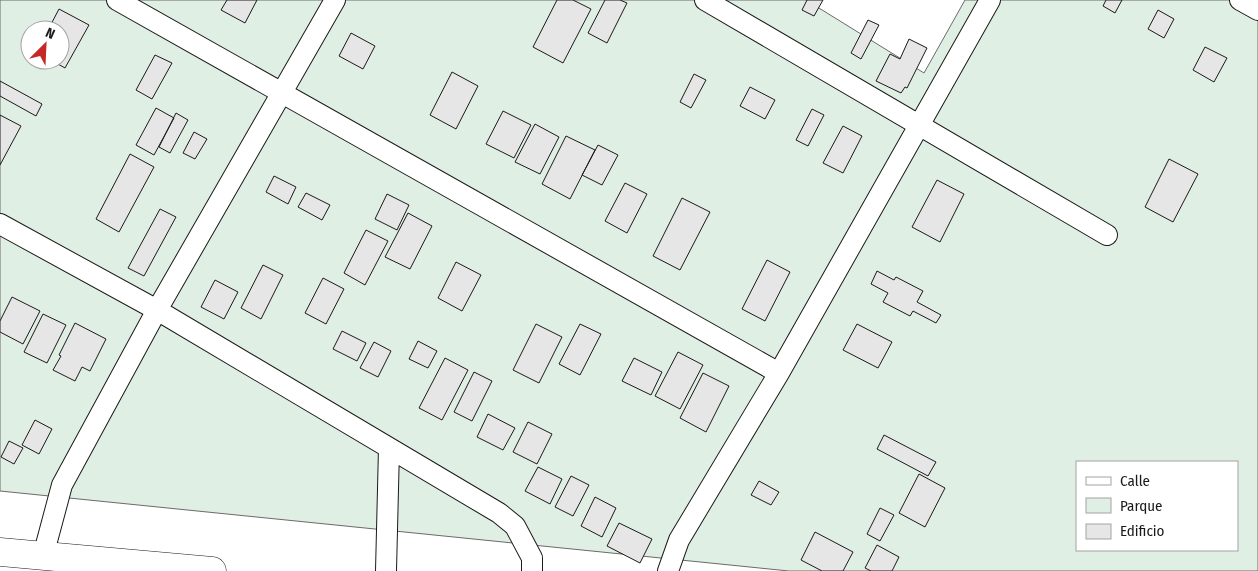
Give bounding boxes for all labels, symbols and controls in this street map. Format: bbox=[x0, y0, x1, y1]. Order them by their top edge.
north arrow bbox=[20, 20, 70, 70]
text: N bbox=[43, 24, 57, 43]
legend bbox=[1076, 461, 1238, 551]
text: Calle bbox=[1120, 472, 1150, 490]
text: Parque bbox=[1120, 497, 1163, 515]
text: Edificio bbox=[1120, 522, 1165, 540]

